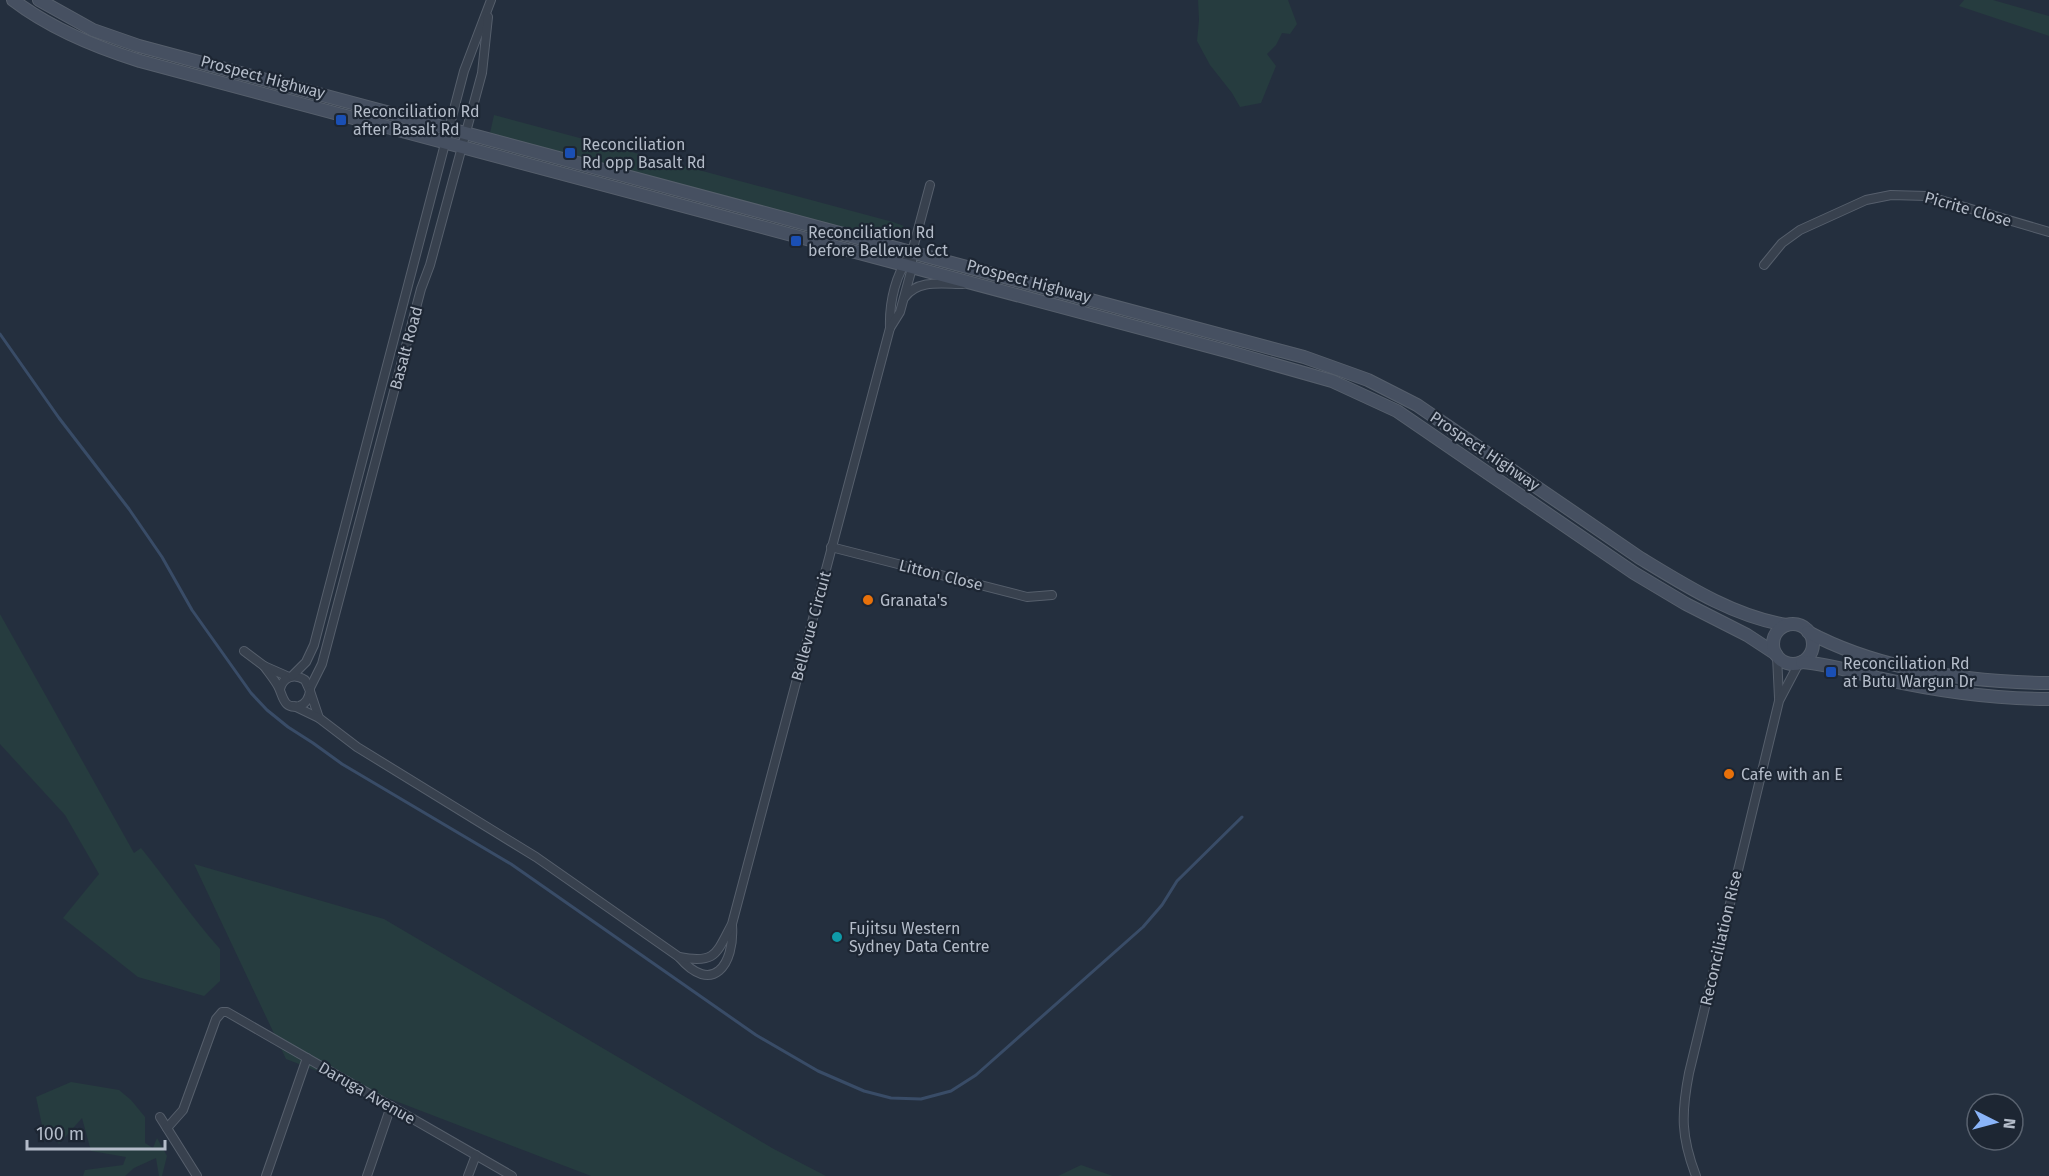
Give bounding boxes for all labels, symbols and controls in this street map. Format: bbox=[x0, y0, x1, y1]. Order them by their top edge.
street label: Prospect Highway bbox=[199, 51, 327, 103]
place label: Reconciliation Rd after Basalt Rd bbox=[353, 102, 480, 139]
marker: Reconciliation Rd after Basalt Rd bbox=[334, 113, 348, 127]
place label: Reconciliation Rd opp Basalt Rd bbox=[582, 135, 706, 172]
marker: Reconciliation Rd opp Basalt Rd bbox=[563, 146, 577, 160]
street label: Picrite Close bbox=[1922, 188, 2014, 230]
place label: Reconciliation Rd before Bellevue Cct bbox=[808, 223, 948, 260]
marker: Reconciliation Rd before Bellevue Cct bbox=[789, 234, 803, 248]
street label: Prospect Highway bbox=[965, 255, 1093, 307]
street label: Basalt Road bbox=[386, 304, 426, 392]
street label: Prospect Highway bbox=[1427, 407, 1544, 495]
street label: Litton Close bbox=[897, 555, 985, 595]
street label: Bellevue Circuit bbox=[787, 569, 835, 683]
place label: Granata's bbox=[880, 591, 948, 610]
marker: Granata's bbox=[861, 593, 875, 607]
place label: Reconciliation Rd at Butu Wargun Dr bbox=[1843, 654, 1976, 691]
marker: Reconciliation Rd at Butu Wargun Dr bbox=[1824, 665, 1838, 679]
place label: Cafe with an E bbox=[1741, 765, 1843, 784]
marker: Cafe with an E bbox=[1722, 767, 1736, 781]
street label: Reconciliation Rise bbox=[1696, 869, 1746, 1007]
place label: Fujitsu Western Sydney Data Centre bbox=[849, 919, 989, 956]
marker: Fujitsu Western Sydney Data Centre bbox=[830, 930, 844, 944]
street label: Daruga Avenue bbox=[315, 1058, 419, 1128]
north arrow bbox=[1965, 1092, 2025, 1152]
scale bar bbox=[27, 1113, 165, 1151]
text: N bbox=[1999, 1117, 2019, 1130]
text: 100 m bbox=[36, 1123, 84, 1145]

